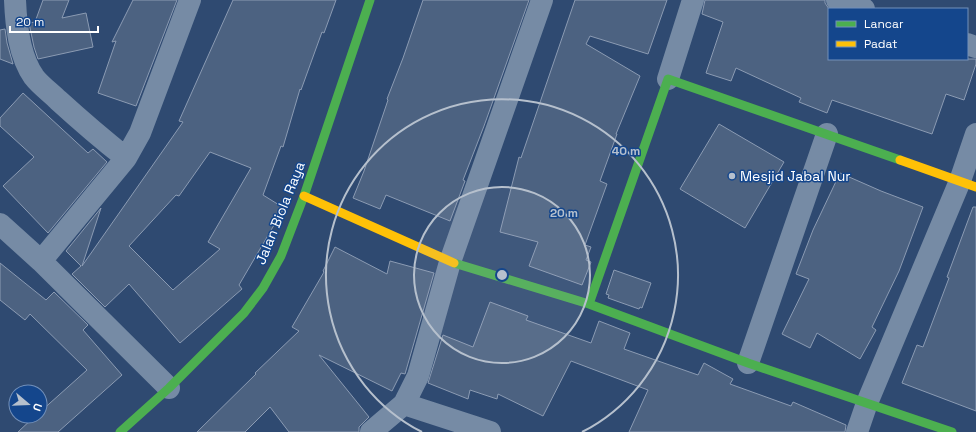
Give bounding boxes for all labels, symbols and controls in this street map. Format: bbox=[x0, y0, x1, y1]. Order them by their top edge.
scale bar bbox=[10, 8, 98, 34]
legend bbox=[828, 8, 968, 60]
text: 20 m bbox=[16, 14, 44, 30]
text: Lancar bbox=[864, 16, 904, 32]
text: Padat bbox=[864, 36, 898, 52]
text: 40 m bbox=[612, 143, 640, 159]
street label: Jalan Biola Raya bbox=[251, 159, 309, 267]
place label: Mesjid Jabal Nur bbox=[740, 167, 851, 185]
marker: Mesjid Jabal Nur bbox=[727, 171, 737, 181]
text: 20 m bbox=[550, 205, 578, 221]
centre of rings bbox=[495, 268, 509, 282]
north arrow bbox=[8, 384, 48, 424]
text: U bbox=[30, 401, 45, 413]

